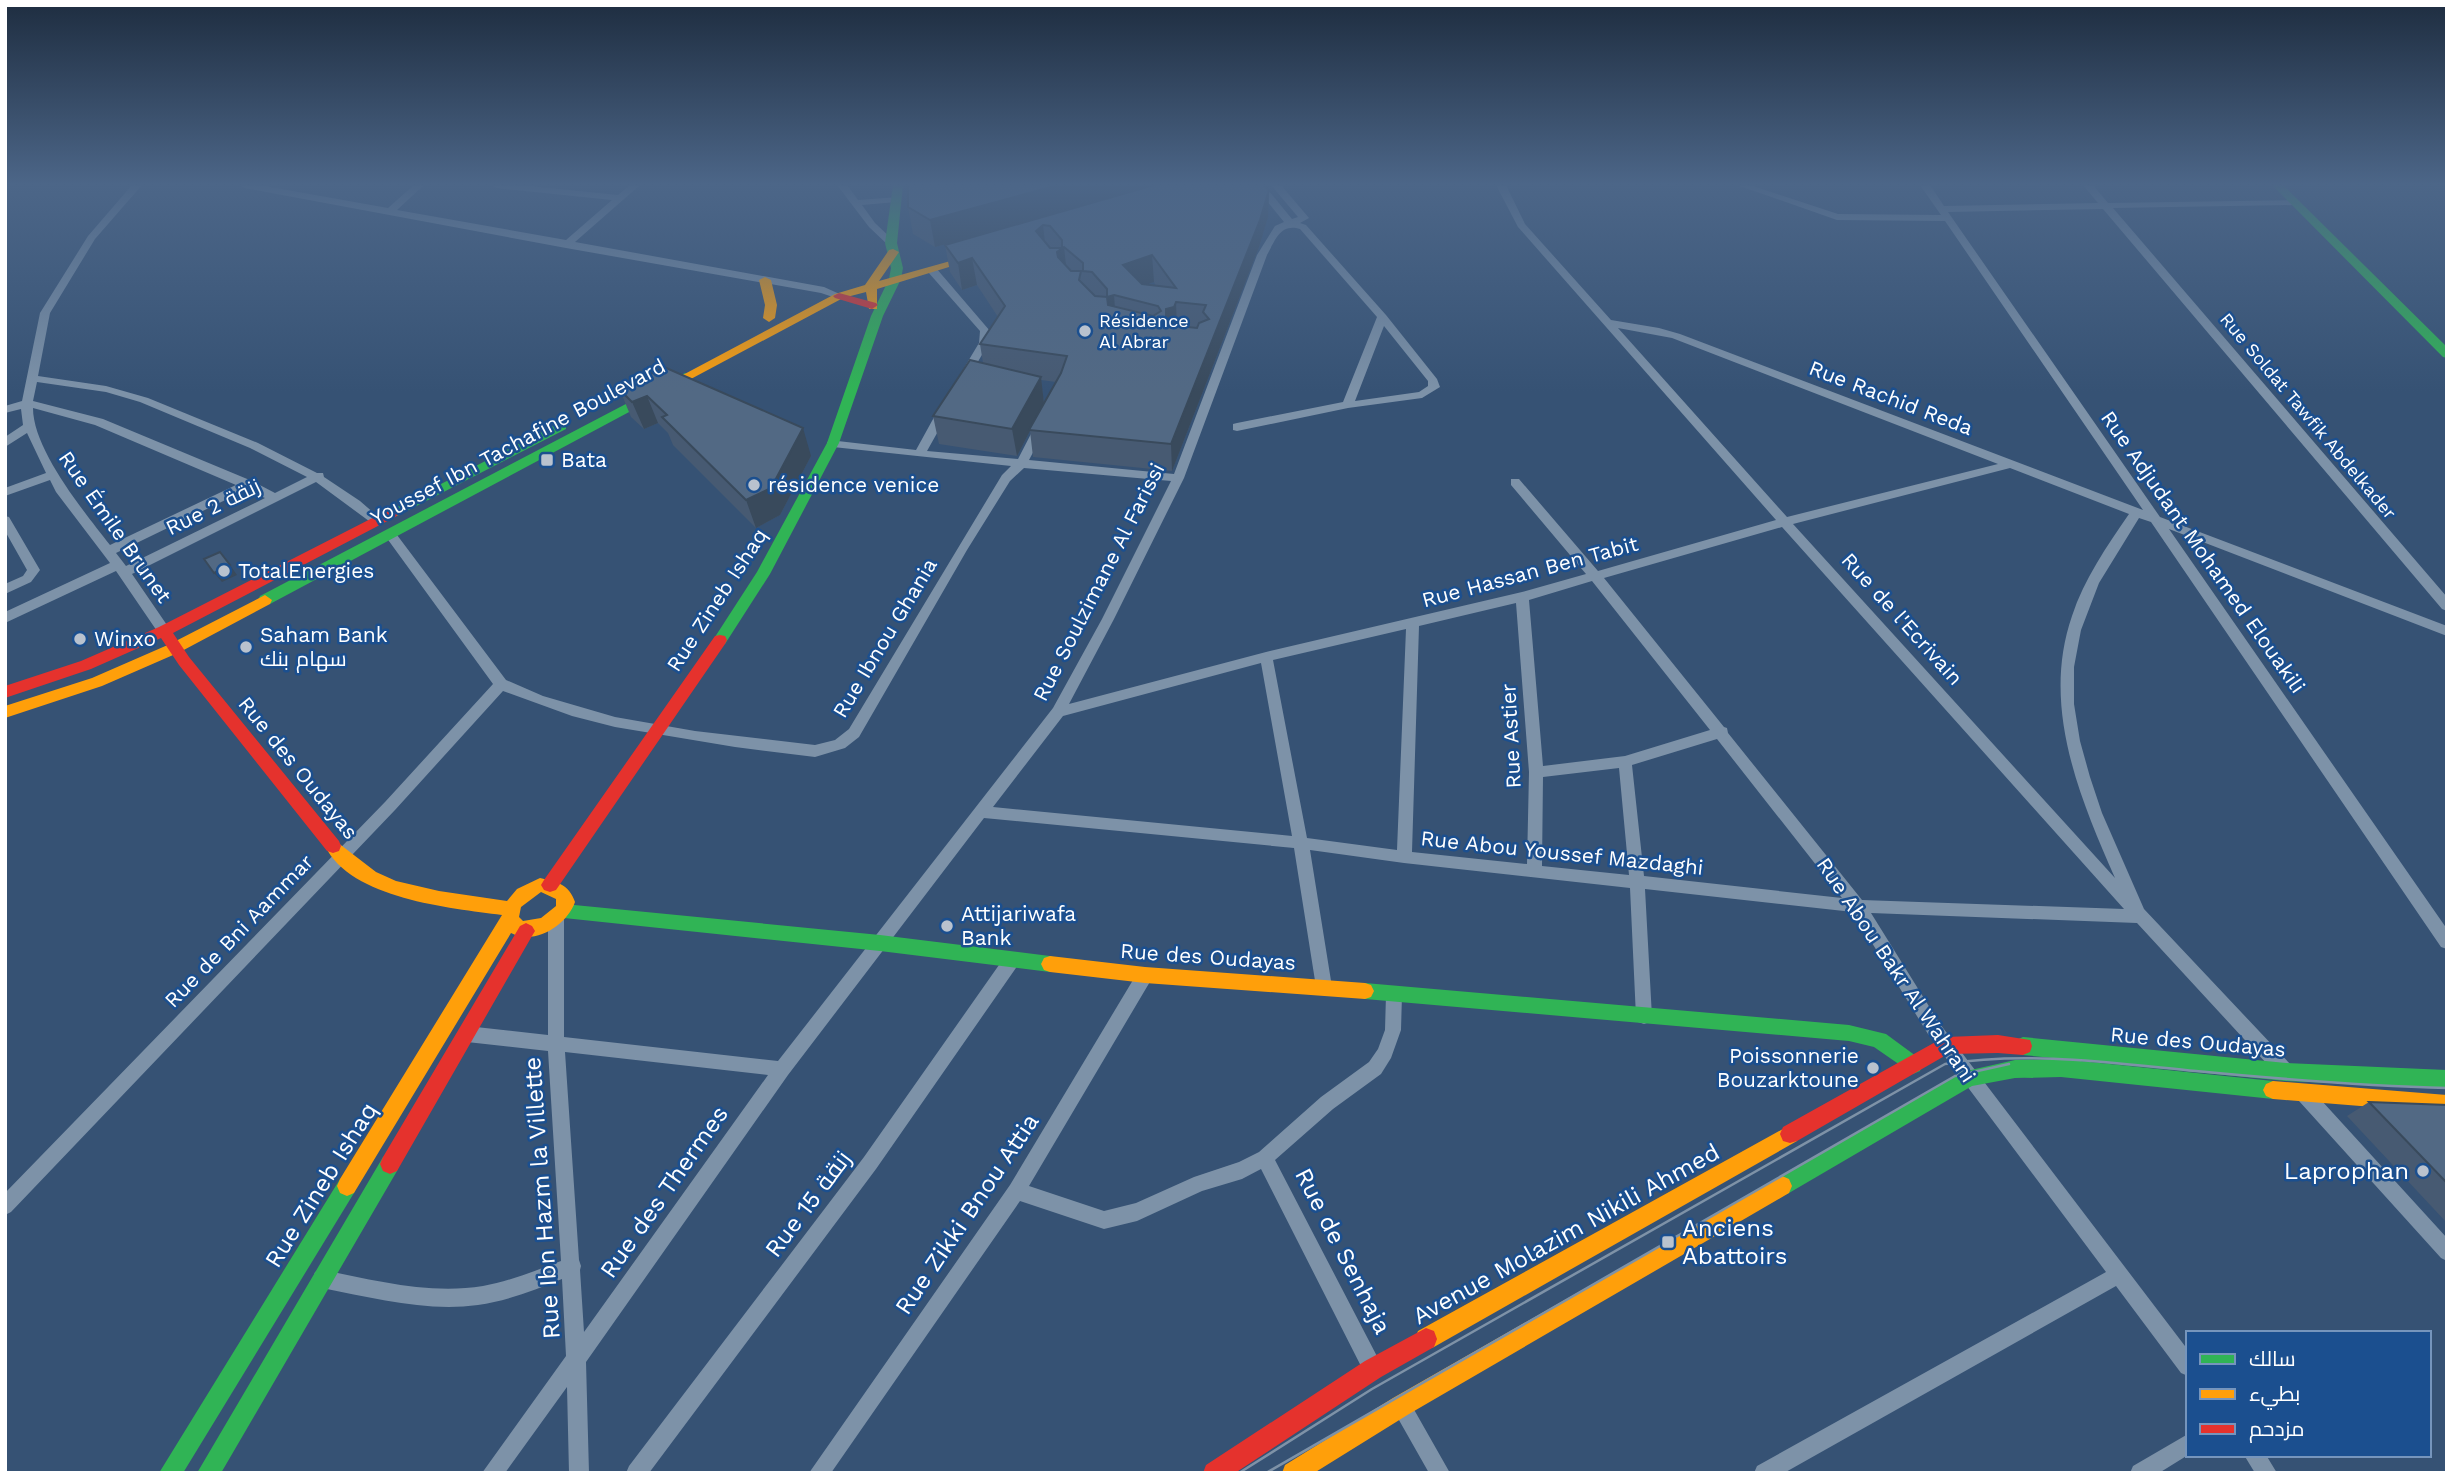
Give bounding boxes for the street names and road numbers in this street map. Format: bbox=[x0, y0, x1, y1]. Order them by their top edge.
street label: Rue Soldat Tawfik Abdelkader bbox=[2216, 308, 2401, 523]
street label: Youssef Ibn Tachafine Boulevard bbox=[366, 353, 669, 530]
street label: Rue Rachid Reda bbox=[1806, 355, 1977, 440]
street label: Rue Adjudant Mohamed Elouakili bbox=[2096, 406, 2311, 698]
street label: Rue Émile Brunet bbox=[54, 446, 177, 608]
street label: Rue Soulzimane Al Farissi bbox=[1028, 459, 1170, 705]
street label: Rue 2 زنقة bbox=[161, 473, 264, 540]
street label: Rue Zineb Ishaq bbox=[661, 524, 772, 676]
street label: Rue Hassan Ben Tabit bbox=[1419, 531, 1641, 612]
street label: Rue de l'Ecrivain bbox=[1836, 547, 1968, 690]
street label: Rue Ibnou Ghania bbox=[827, 553, 942, 722]
street label: Rue Astier bbox=[1495, 683, 1526, 789]
street label: Rue des Oudayas bbox=[233, 691, 364, 844]
street label: Rue Abou Youssef Mazdaghi bbox=[1419, 825, 1705, 880]
street label: Rue de Bni Aammar bbox=[159, 849, 319, 1012]
street label: Rue Abou Bakr Al Wahrani bbox=[1812, 852, 1981, 1087]
street label: Rue des Oudayas bbox=[1119, 938, 1297, 975]
street label: Rue des Oudayas bbox=[2109, 1021, 2287, 1062]
street label: Rue Ibn Hazm la Villette bbox=[518, 1056, 566, 1340]
street label: Rue Zineb Ishaq bbox=[259, 1097, 383, 1273]
street label: Rue des Thermes bbox=[594, 1101, 734, 1283]
street label: Rue Zikki Bnou Attia bbox=[889, 1108, 1045, 1320]
street label: Avenue Molazim Nikili Ahmed bbox=[1408, 1138, 1724, 1330]
street label: Rue 15 زنقة bbox=[759, 1145, 857, 1263]
street label: Rue de Senhaja bbox=[1289, 1164, 1397, 1338]

